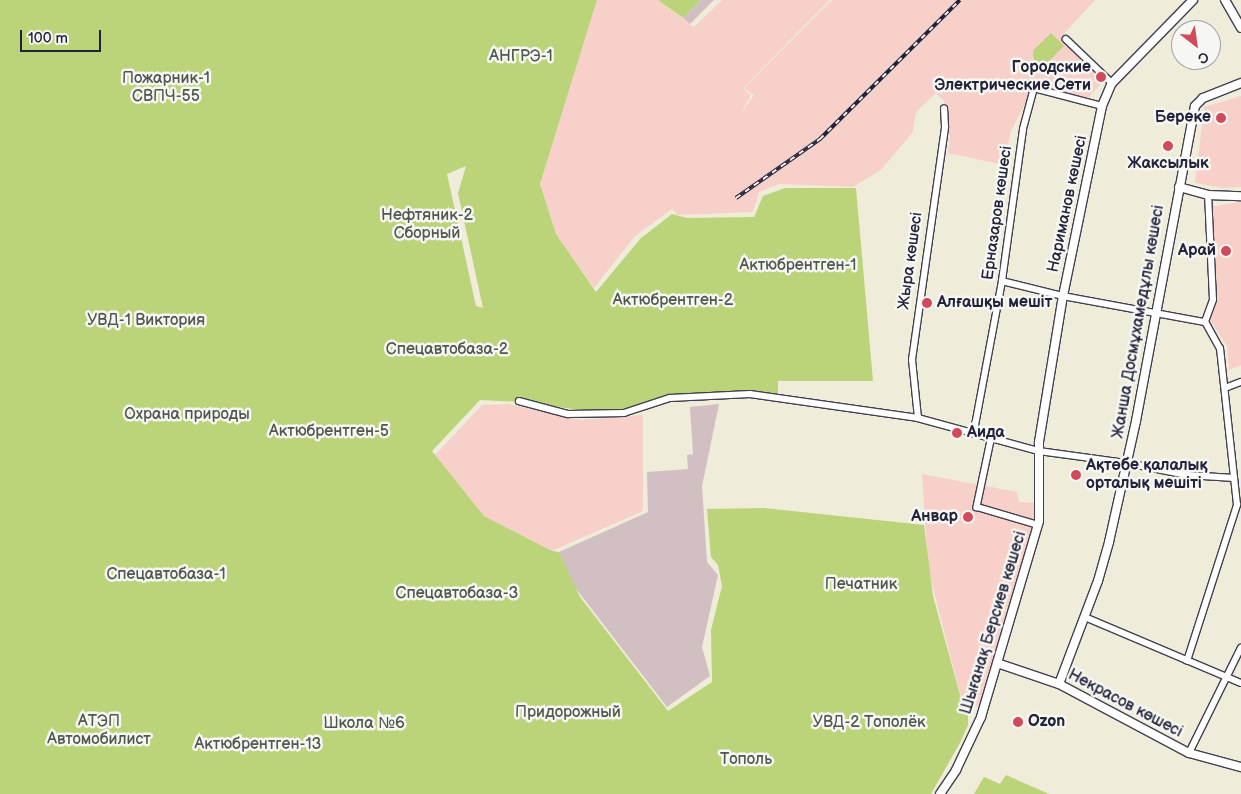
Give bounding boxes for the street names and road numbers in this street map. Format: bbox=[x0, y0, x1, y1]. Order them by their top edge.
street label: Нариманов көшесі bbox=[1044, 134, 1092, 274]
street label: Ерназаров көшесі bbox=[979, 145, 1017, 281]
street label: Жанша Досмұхамедұлы көшесі bbox=[1109, 204, 1169, 440]
street label: Жыра көшесі bbox=[895, 211, 927, 311]
street label: Шығанақ Берсиев көшесі bbox=[957, 529, 1031, 717]
street label: Некрасов көшесі bbox=[1065, 666, 1185, 742]

